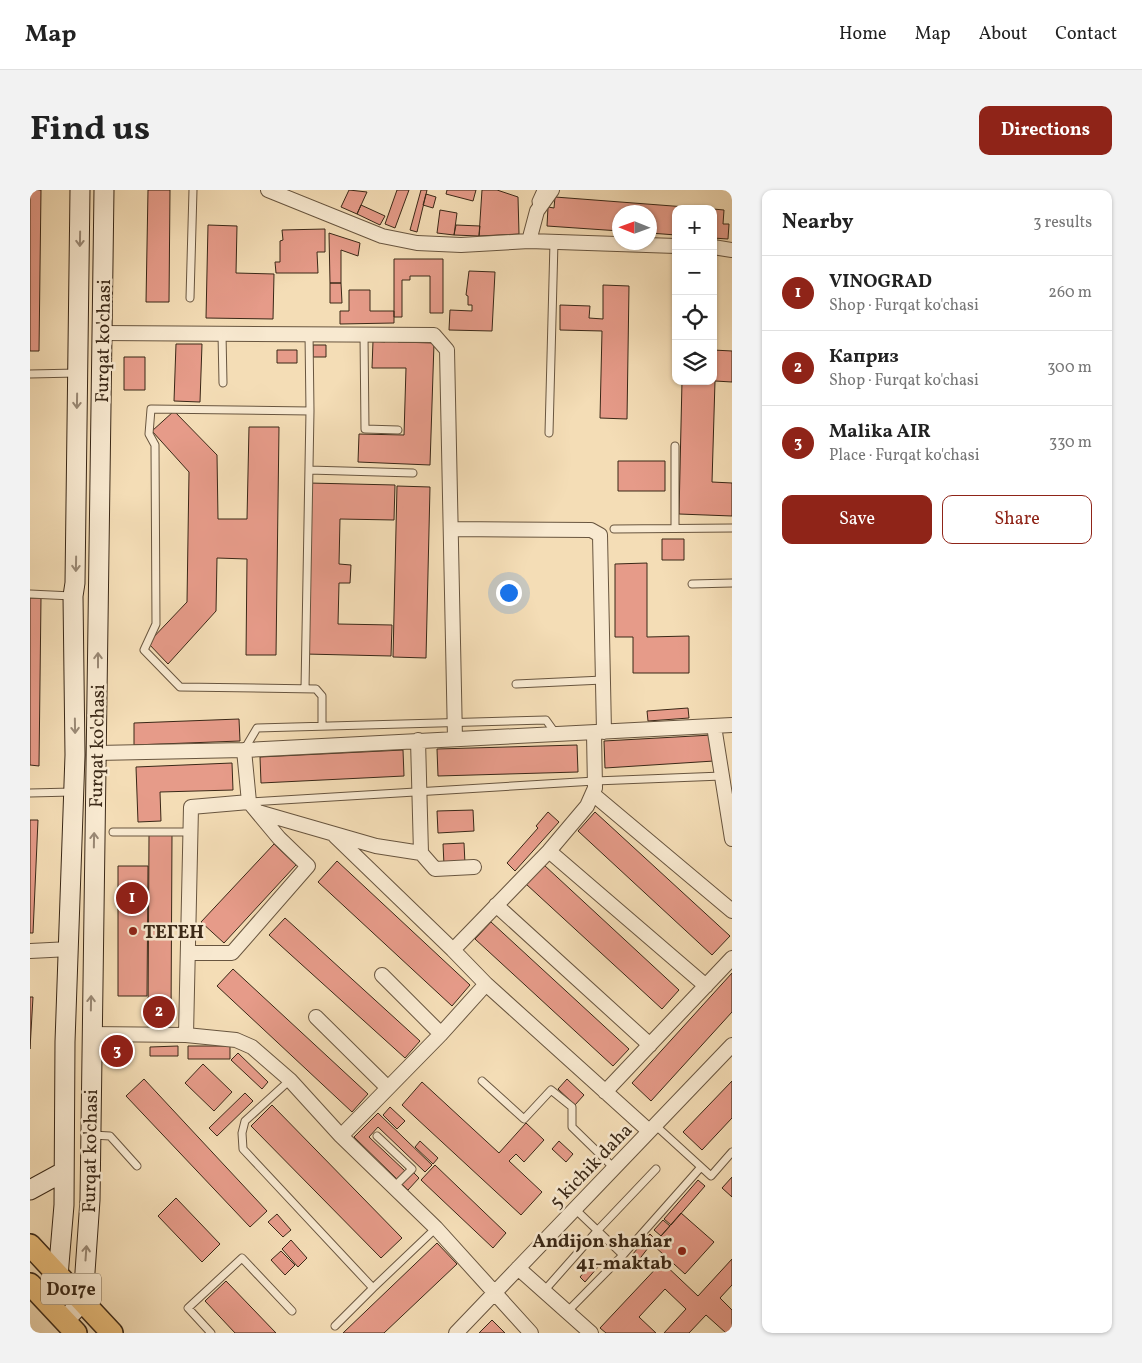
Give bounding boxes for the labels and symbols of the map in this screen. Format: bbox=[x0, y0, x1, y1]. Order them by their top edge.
north arrow bbox=[612, 205, 657, 250]
one-way arrow bbox=[75, 230, 85, 246]
street label: Furqat ko'chasi bbox=[90, 279, 118, 403]
one-way arrow bbox=[72, 392, 82, 409]
one-way arrow bbox=[71, 555, 80, 571]
your location bbox=[496, 580, 522, 606]
one-way arrow bbox=[93, 653, 103, 669]
street label: Furqat ko'chasi bbox=[84, 684, 112, 808]
one-way arrow bbox=[70, 718, 80, 734]
one-way arrow bbox=[89, 832, 99, 848]
pin: 1 bbox=[116, 879, 148, 917]
place label: ТЕГЕН bbox=[143, 920, 204, 946]
marker: ТЕГЕН bbox=[127, 925, 139, 937]
pin: 2 bbox=[143, 993, 175, 1031]
one-way arrow bbox=[87, 995, 96, 1011]
pin: 3 bbox=[101, 1032, 133, 1070]
street label: Furqat ko'chasi bbox=[77, 1089, 105, 1213]
street label: 5 kichik daha bbox=[544, 1118, 639, 1215]
place label: Andijon shahar 41-maktab bbox=[532, 1229, 672, 1277]
one-way arrow bbox=[82, 1245, 91, 1261]
marker: Andijon shahar 41-maktab bbox=[676, 1245, 688, 1257]
road number: D017e bbox=[41, 1274, 101, 1304]

